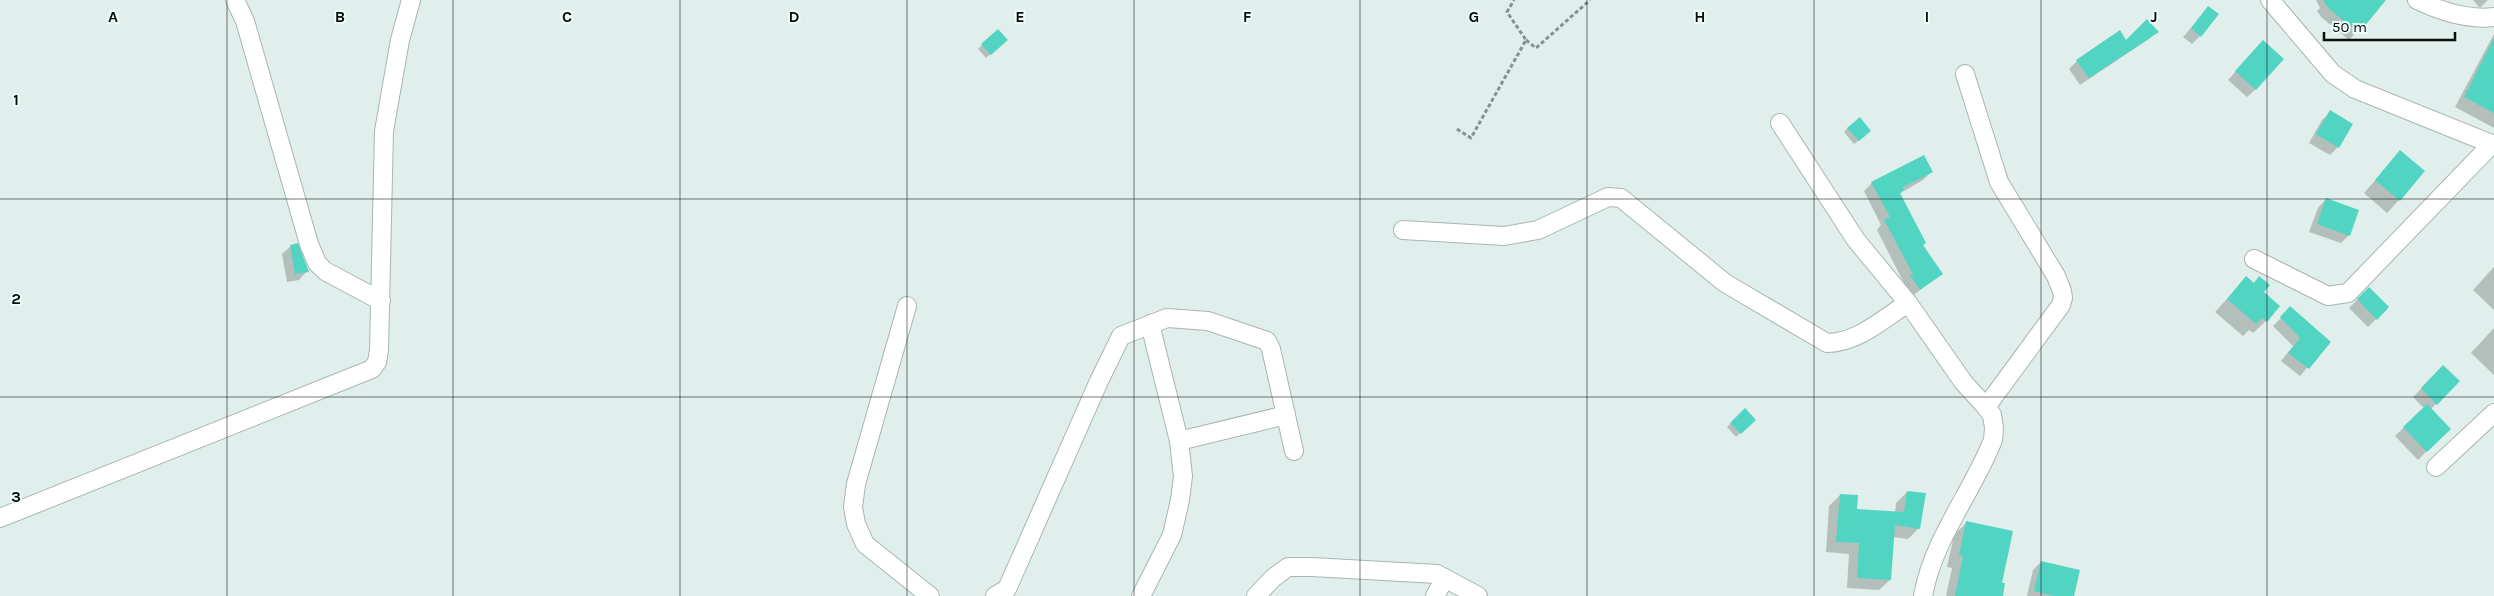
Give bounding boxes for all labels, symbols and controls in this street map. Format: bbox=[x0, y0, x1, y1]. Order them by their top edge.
text: A bbox=[108, 7, 118, 26]
text: B bbox=[335, 7, 345, 26]
text: C bbox=[562, 7, 572, 26]
text: D bbox=[789, 7, 800, 26]
text: E bbox=[1015, 7, 1025, 26]
text: F bbox=[1243, 7, 1252, 26]
text: G bbox=[1469, 7, 1479, 26]
text: H bbox=[1694, 7, 1706, 26]
text: I bbox=[1925, 7, 1929, 26]
text: J bbox=[2150, 7, 2158, 26]
scale bar bbox=[2324, 10, 2455, 42]
text: 50 m bbox=[2332, 18, 2367, 36]
text: 1 bbox=[13, 90, 19, 109]
text: 2 bbox=[11, 289, 21, 308]
text: 3 bbox=[11, 487, 21, 506]

